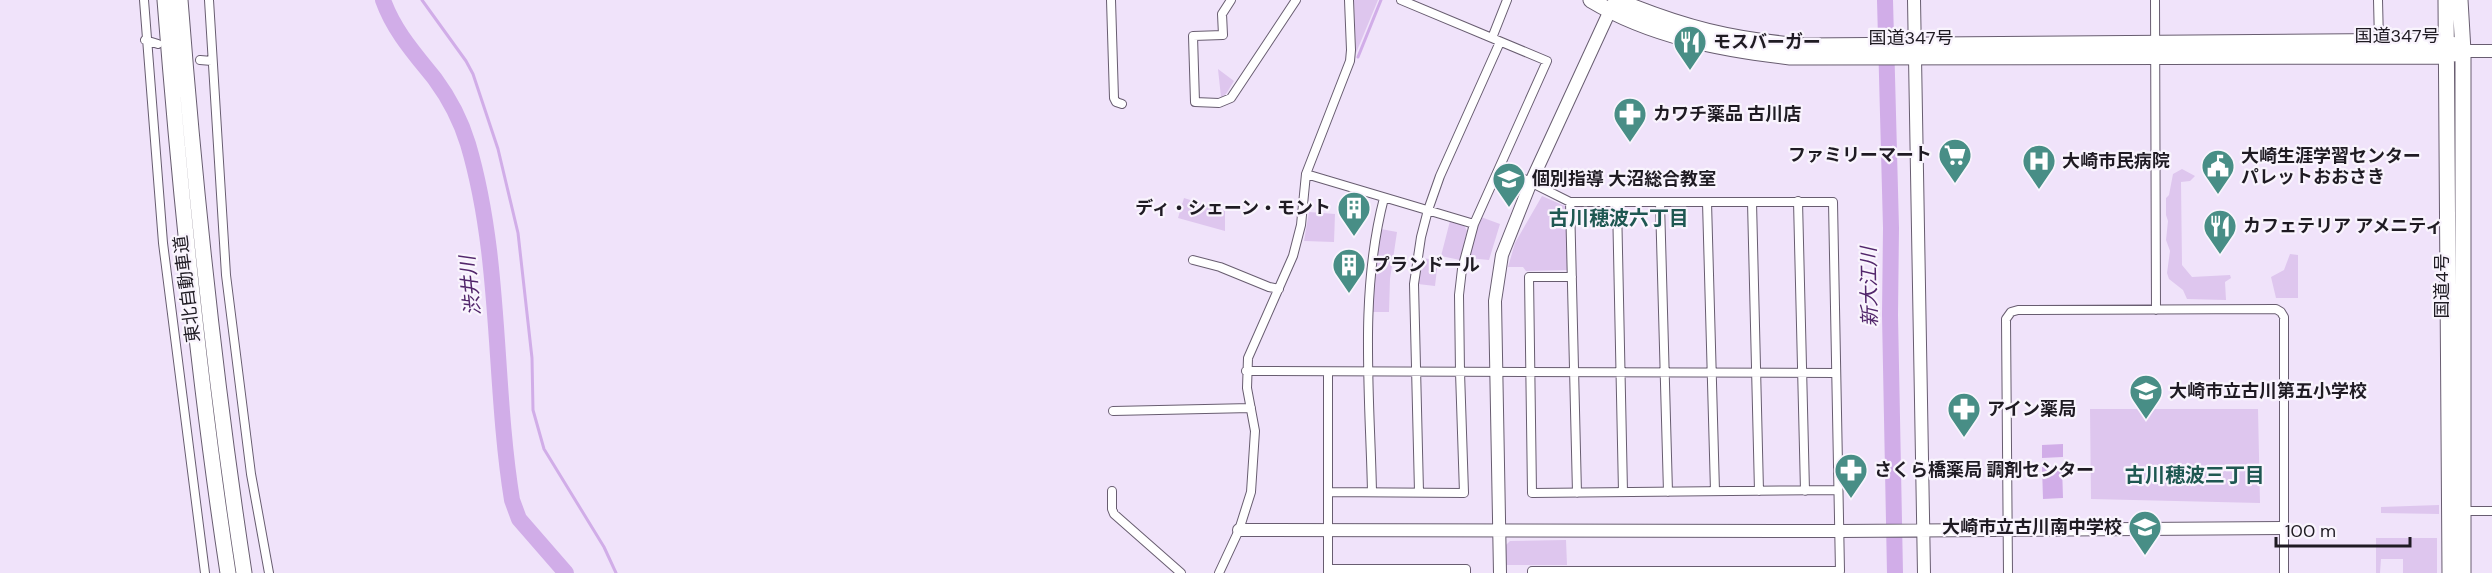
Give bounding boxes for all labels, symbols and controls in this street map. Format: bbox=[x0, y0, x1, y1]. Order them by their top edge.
restaurant icon: モスバーガー bbox=[1672, 24, 1708, 71]
street label: 国道347号 bbox=[2354, 24, 2440, 48]
street label: 国道347号 bbox=[1868, 26, 1954, 50]
place label: モスバーガー bbox=[1713, 30, 1821, 54]
pharmacy icon: カワチ薬品 古川店 bbox=[1612, 96, 1648, 143]
place label: カワチ薬品 古川店 bbox=[1653, 102, 1801, 126]
supermarket icon: ファミリーマート bbox=[1937, 137, 1973, 184]
place label: ファミリーマート bbox=[1788, 143, 1932, 167]
hospital icon: 大崎市民病院 bbox=[2021, 143, 2057, 190]
place label: 大崎生涯学習センター パレットおおさき bbox=[2241, 144, 2421, 189]
public building icon: 大崎生涯学習センター パレットおおさき bbox=[2200, 148, 2236, 195]
place label: 大崎市民病院 bbox=[2062, 149, 2170, 173]
school or university icon: 個別指導 大沼総合教室 bbox=[1491, 161, 1527, 208]
place label: 個別指導 大沼総合教室 bbox=[1531, 167, 1716, 191]
building icon: ディ・シェーン・モント bbox=[1336, 190, 1372, 237]
place label: ディ・シェーン・モント bbox=[1135, 196, 1331, 220]
district label: 古川穂波六丁目 bbox=[1549, 205, 1689, 231]
restaurant icon: カフェテリア アメニティ bbox=[2202, 208, 2238, 255]
place label: カフェテリア アメニティ bbox=[2243, 214, 2443, 238]
street label: 東北自動車道 bbox=[169, 234, 205, 344]
water label: 新大江川 bbox=[1855, 245, 1883, 327]
building icon: プランドール bbox=[1331, 247, 1367, 294]
water label: 渋井川 bbox=[454, 253, 486, 317]
place label: プランドール bbox=[1372, 253, 1480, 277]
street label: 国道4号 bbox=[2430, 254, 2454, 318]
school or university icon: 大崎市立古川第五小学校 bbox=[2128, 373, 2164, 420]
place label: 大崎市立古川第五小学校 bbox=[2169, 379, 2367, 403]
pharmacy icon: アイン薬局 bbox=[1946, 391, 1982, 438]
place label: アイン薬局 bbox=[1987, 397, 2076, 421]
pharmacy icon: さくら橋薬局 調剤センター bbox=[1833, 452, 1869, 499]
place label: さくら橋薬局 調剤センター bbox=[1874, 458, 2094, 482]
district label: 古川穂波三丁目 bbox=[2125, 462, 2265, 488]
school or university icon: 大崎市立古川南中学校 bbox=[2127, 509, 2163, 556]
scale bar bbox=[2276, 510, 2410, 548]
place label: 大崎市立古川南中学校 bbox=[1942, 515, 2122, 539]
text: 100 m bbox=[2285, 519, 2336, 543]

